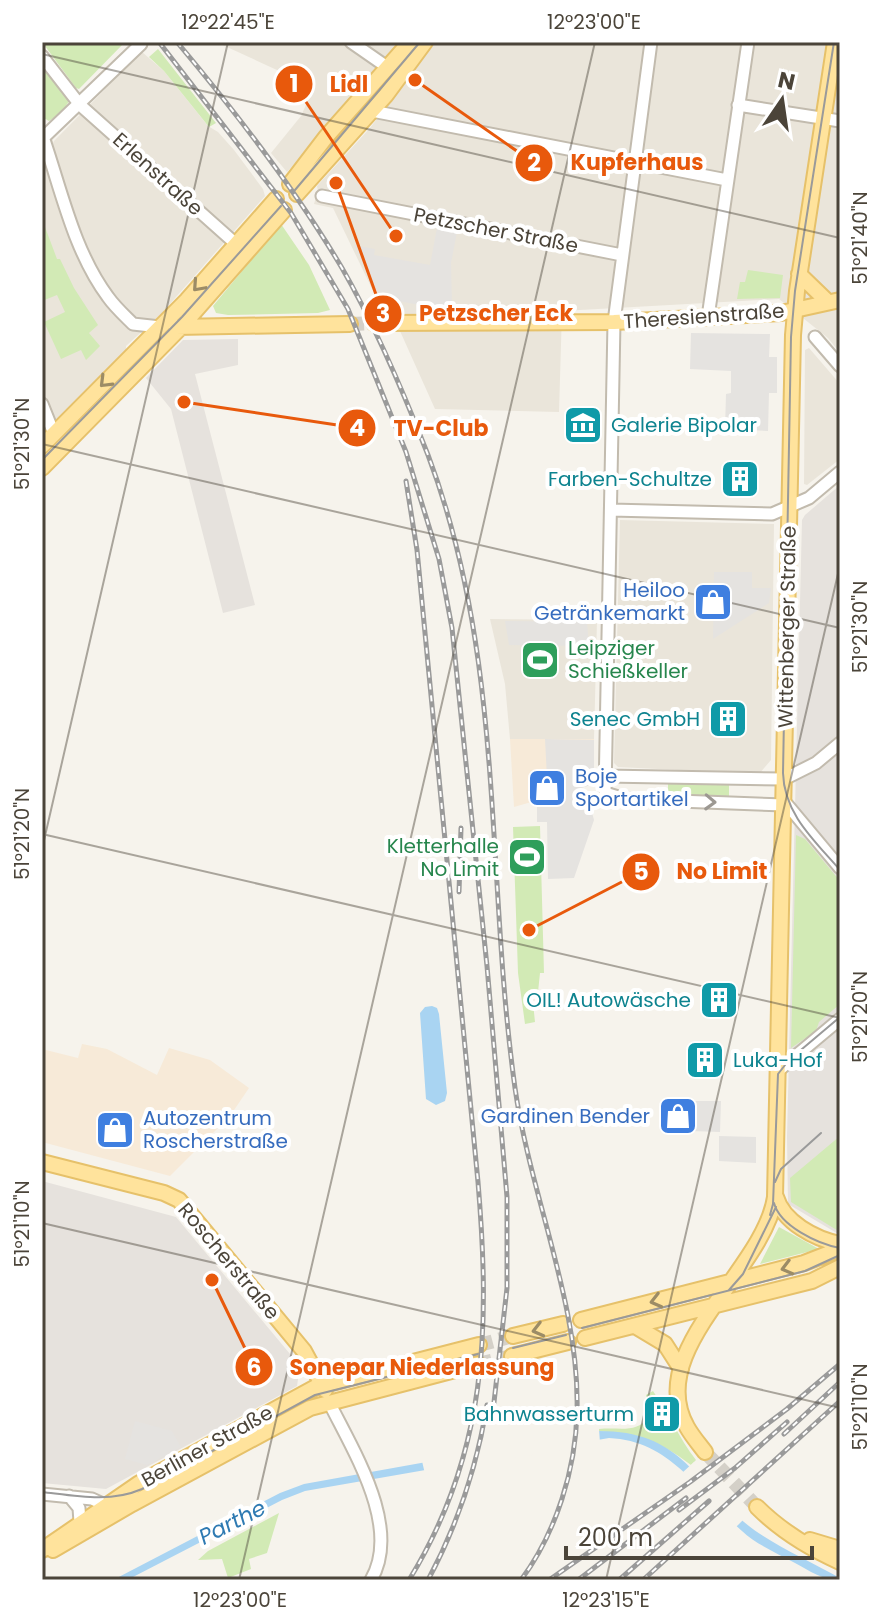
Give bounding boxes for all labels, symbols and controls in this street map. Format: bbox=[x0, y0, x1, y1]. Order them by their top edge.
text: 12°22'45"E bbox=[181, 8, 275, 36]
text: 12°23'00"E bbox=[547, 8, 641, 36]
north arrow bbox=[742, 60, 822, 140]
callout: Lidl bbox=[274, 61, 384, 107]
text: N bbox=[775, 64, 798, 98]
text: 1 bbox=[289, 67, 299, 100]
text: Lidl bbox=[330, 69, 368, 100]
street label: Erlenstraße bbox=[107, 126, 209, 222]
callout: Kupferhaus bbox=[514, 140, 719, 186]
text: 2 bbox=[527, 146, 541, 179]
text: Kupferhaus bbox=[571, 147, 703, 178]
text: 51°21'40"N bbox=[846, 191, 874, 285]
street label: Petzscher Straße bbox=[411, 200, 581, 260]
one-way arrow bbox=[194, 277, 208, 292]
callout: Petzscher Eck bbox=[363, 291, 589, 337]
street label: Theresienstraße bbox=[623, 296, 785, 336]
text: 3 bbox=[376, 297, 390, 330]
text: Petzscher Eck bbox=[419, 298, 573, 329]
one-way arrow bbox=[100, 373, 114, 387]
text: 51°21'30"N bbox=[8, 398, 36, 490]
museum icon: Galerie Bipolar bbox=[562, 404, 604, 446]
callout: TV-Club bbox=[337, 405, 504, 451]
text: 4 bbox=[349, 411, 365, 444]
place label: Galerie Bipolar bbox=[611, 411, 757, 439]
text: TV-Club bbox=[394, 413, 488, 444]
building icon: Farben-Schultze bbox=[719, 458, 761, 500]
place label: Farben-Schultze bbox=[548, 465, 712, 493]
street label: Wittenberger Straße bbox=[771, 526, 803, 728]
place label: Heiloo Getränkemarkt bbox=[534, 576, 685, 627]
shop icon: Heiloo Getränkemarkt bbox=[692, 581, 734, 623]
text: 51°21'30"N bbox=[846, 581, 874, 673]
place label: Leipziger Schießkeller bbox=[568, 634, 688, 685]
sports icon: Leipziger Schießkeller bbox=[519, 639, 561, 681]
building icon: Senec GmbH bbox=[707, 698, 749, 740]
place label: Senec GmbH bbox=[570, 705, 700, 733]
place label: Boje Sportartikel bbox=[575, 762, 689, 813]
shop icon: Boje Sportartikel bbox=[526, 767, 568, 809]
text: 51°21'20"N bbox=[8, 788, 36, 880]
one-way arrow bbox=[704, 794, 717, 811]
place label: Kletterhalle No Limit bbox=[387, 832, 499, 883]
sports icon: Kletterhalle No Limit bbox=[506, 836, 548, 878]
callout: No Limit bbox=[621, 849, 784, 895]
text: 5 bbox=[633, 855, 649, 888]
text: No Limit bbox=[677, 856, 768, 887]
text: 51°21'20"N bbox=[846, 971, 874, 1063]
building icon: OIL! Autowäsche bbox=[698, 979, 740, 1021]
place label: OIL! Autowäsche bbox=[526, 986, 691, 1014]
building icon: Luka-Hof bbox=[684, 1039, 726, 1081]
place label: Luka-Hof bbox=[733, 1046, 823, 1074]
shop icon: Gardinen Bender bbox=[657, 1095, 699, 1137]
place label: Gardinen Bender bbox=[481, 1102, 650, 1130]
place label: Autozentrum Roscherstraße bbox=[143, 1104, 288, 1155]
shop icon: Autozentrum Roscherstraße bbox=[94, 1109, 136, 1151]
text: 51°21'10"N bbox=[8, 1180, 36, 1268]
street label: Roscherstraße bbox=[172, 1196, 286, 1326]
one-way arrow bbox=[780, 1259, 794, 1275]
one-way arrow bbox=[649, 1291, 663, 1308]
one-way arrow bbox=[532, 1321, 546, 1338]
callout: Sonepar Niederlassung bbox=[234, 1344, 571, 1390]
text: 6 bbox=[246, 1351, 262, 1384]
text: Sonepar Niederlassung bbox=[290, 1352, 554, 1383]
text: 51°21'10"N bbox=[846, 1363, 874, 1451]
building icon: Bahnwasserturm bbox=[641, 1393, 683, 1435]
street label: Berliner Straße bbox=[136, 1398, 278, 1494]
place label: Bahnwasserturm bbox=[464, 1400, 634, 1428]
water label: Parthe bbox=[193, 1492, 271, 1552]
scale bar bbox=[566, 1510, 812, 1560]
text: 200 m bbox=[578, 1521, 653, 1554]
text: 12°23'00"E bbox=[193, 1586, 287, 1614]
text: 12°23'15"E bbox=[562, 1586, 650, 1614]

